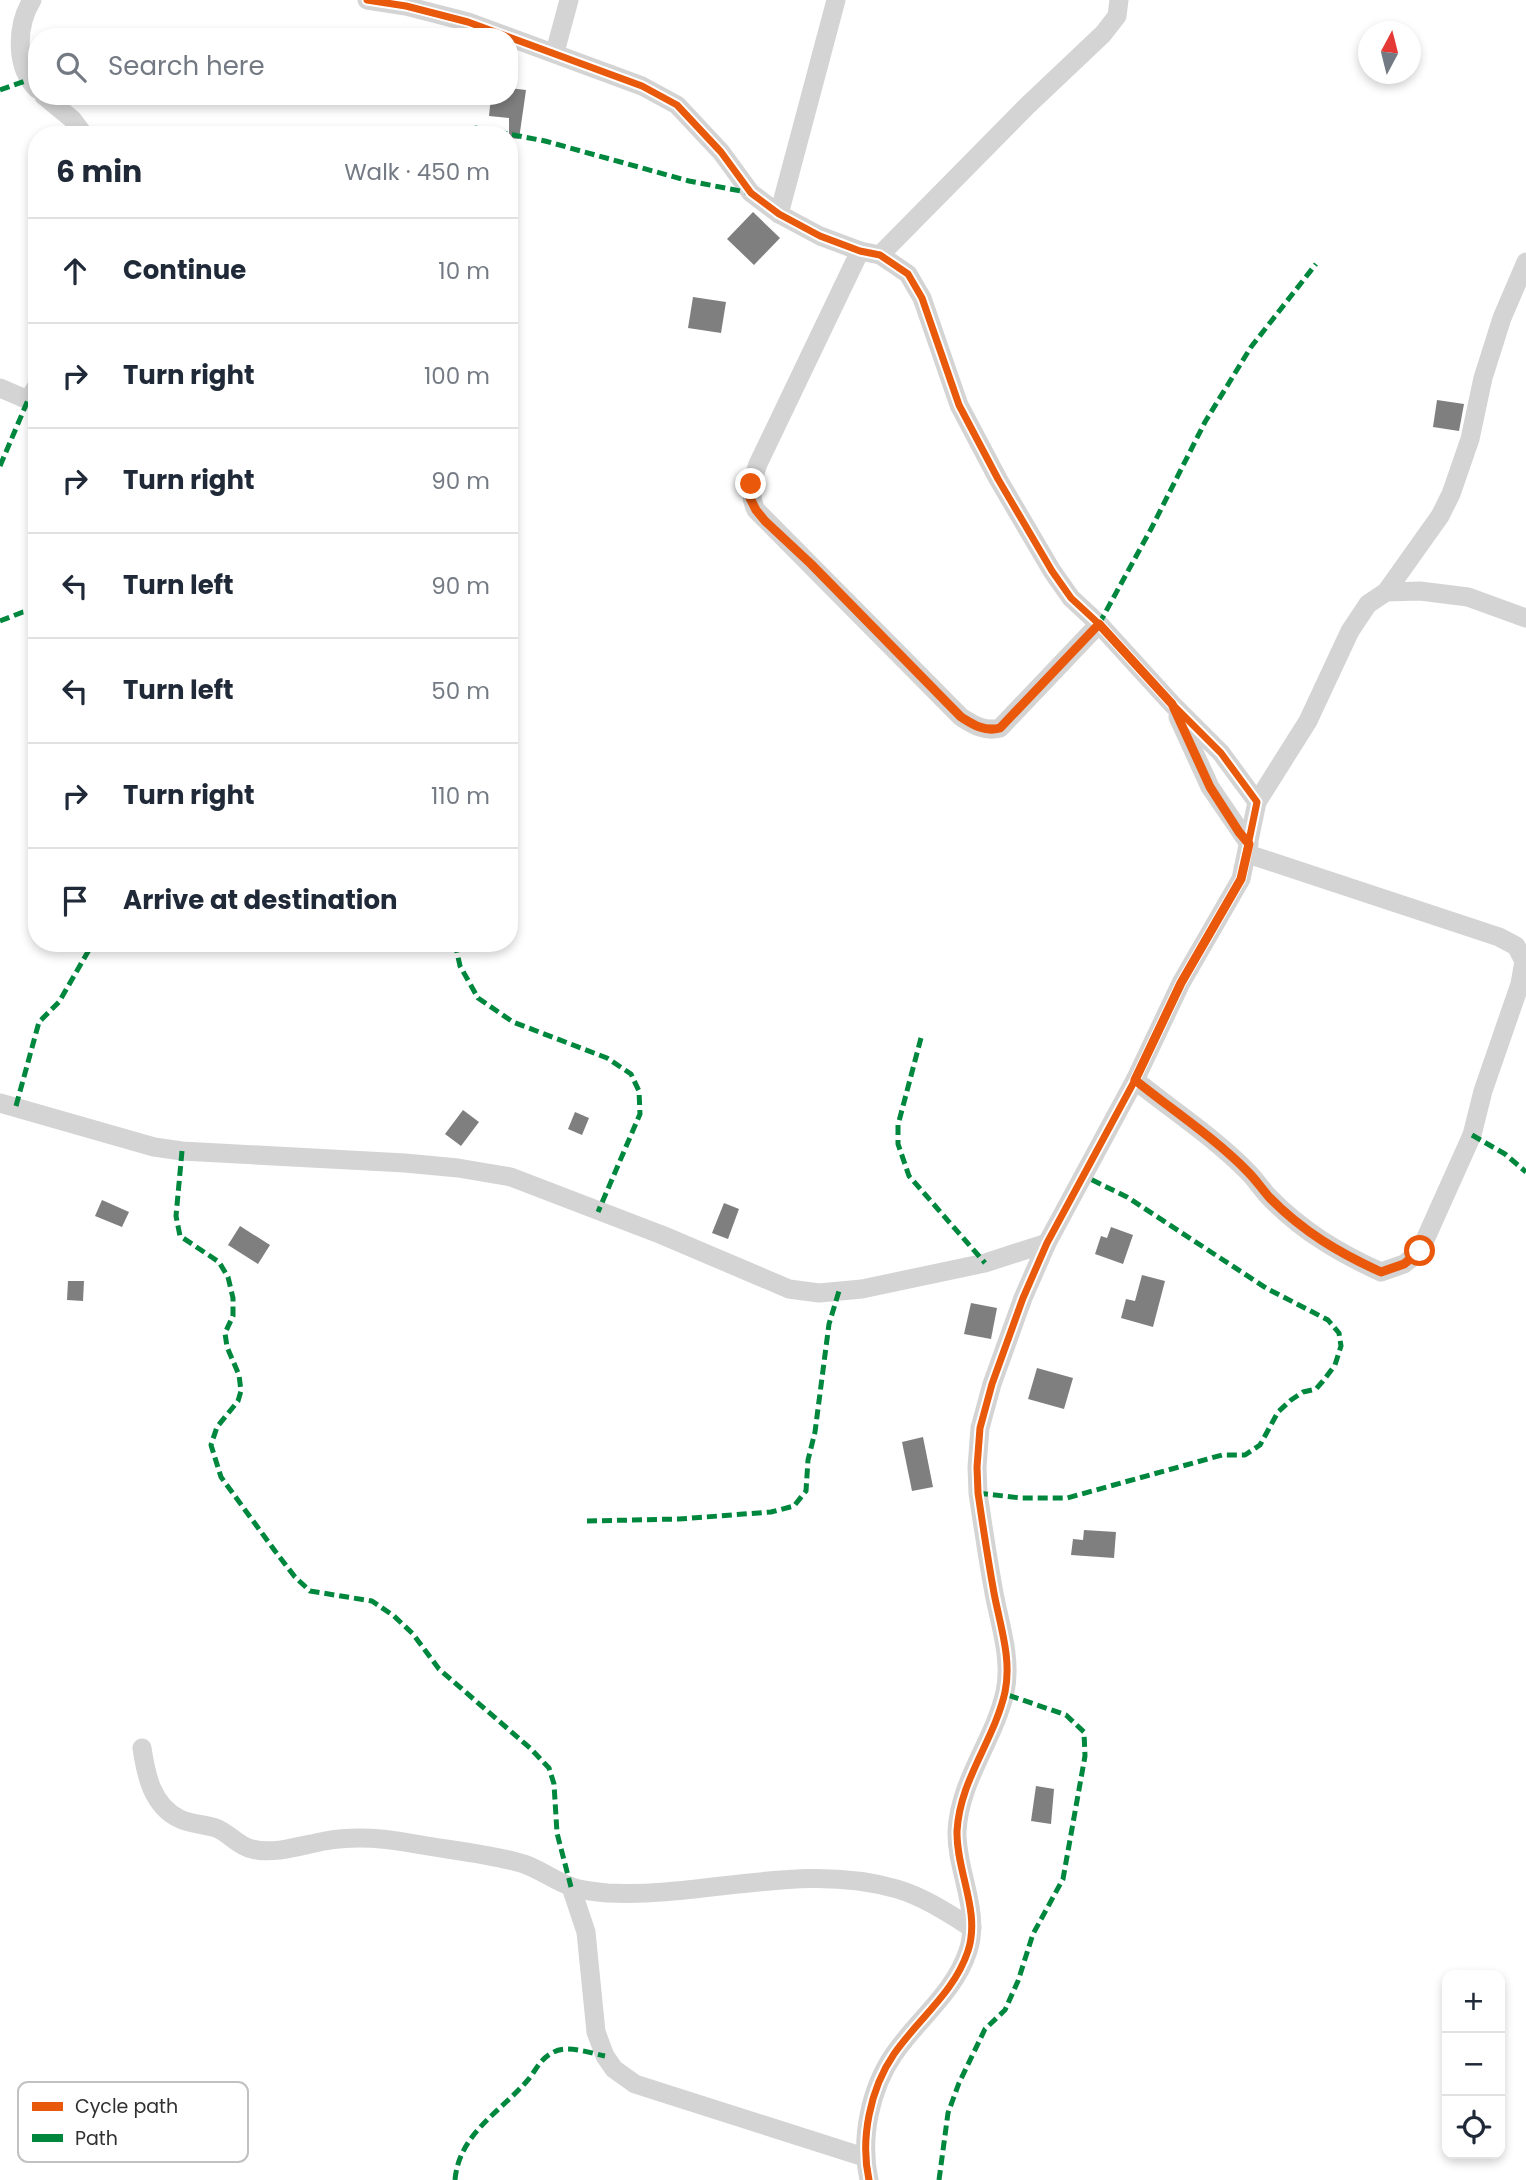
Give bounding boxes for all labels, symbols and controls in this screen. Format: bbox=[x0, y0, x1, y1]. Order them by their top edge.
north arrow bbox=[1358, 21, 1421, 84]
search box bbox=[28, 28, 518, 105]
icon: search bbox=[52, 48, 90, 86]
text: Search here bbox=[108, 48, 265, 84]
text: 6 min bbox=[56, 150, 142, 193]
text: Walk · 450 m bbox=[344, 156, 490, 188]
icon: ahead bbox=[56, 252, 94, 290]
text: Continue bbox=[123, 252, 246, 288]
text: 10 m bbox=[438, 255, 490, 287]
icon: right bbox=[56, 357, 94, 395]
text: Turn right bbox=[123, 357, 255, 393]
text: 100 m bbox=[424, 360, 490, 392]
icon: right bbox=[56, 462, 94, 500]
text: Turn right bbox=[123, 462, 255, 498]
text: 90 m bbox=[431, 465, 490, 497]
route end bbox=[735, 468, 766, 499]
icon: left bbox=[56, 567, 94, 605]
text: Turn left bbox=[123, 567, 234, 603]
text: 90 m bbox=[431, 570, 490, 602]
icon: left bbox=[56, 672, 94, 710]
text: Turn left bbox=[123, 672, 234, 708]
text: 50 m bbox=[431, 675, 490, 707]
icon: right bbox=[56, 777, 94, 815]
text: Turn right bbox=[123, 777, 255, 813]
text: 110 m bbox=[431, 780, 490, 812]
icon: arrive bbox=[56, 882, 94, 920]
text: Arrive at destination bbox=[123, 882, 398, 918]
route start bbox=[1404, 1235, 1435, 1266]
map controls bbox=[1442, 1970, 1505, 2159]
button: + bbox=[1442, 1970, 1505, 2033]
button: − bbox=[1442, 2033, 1505, 2096]
legend bbox=[18, 2082, 248, 2162]
text: Cycle path bbox=[75, 2093, 178, 2120]
button: locate bbox=[1442, 2096, 1505, 2159]
text: Path bbox=[75, 2125, 118, 2152]

